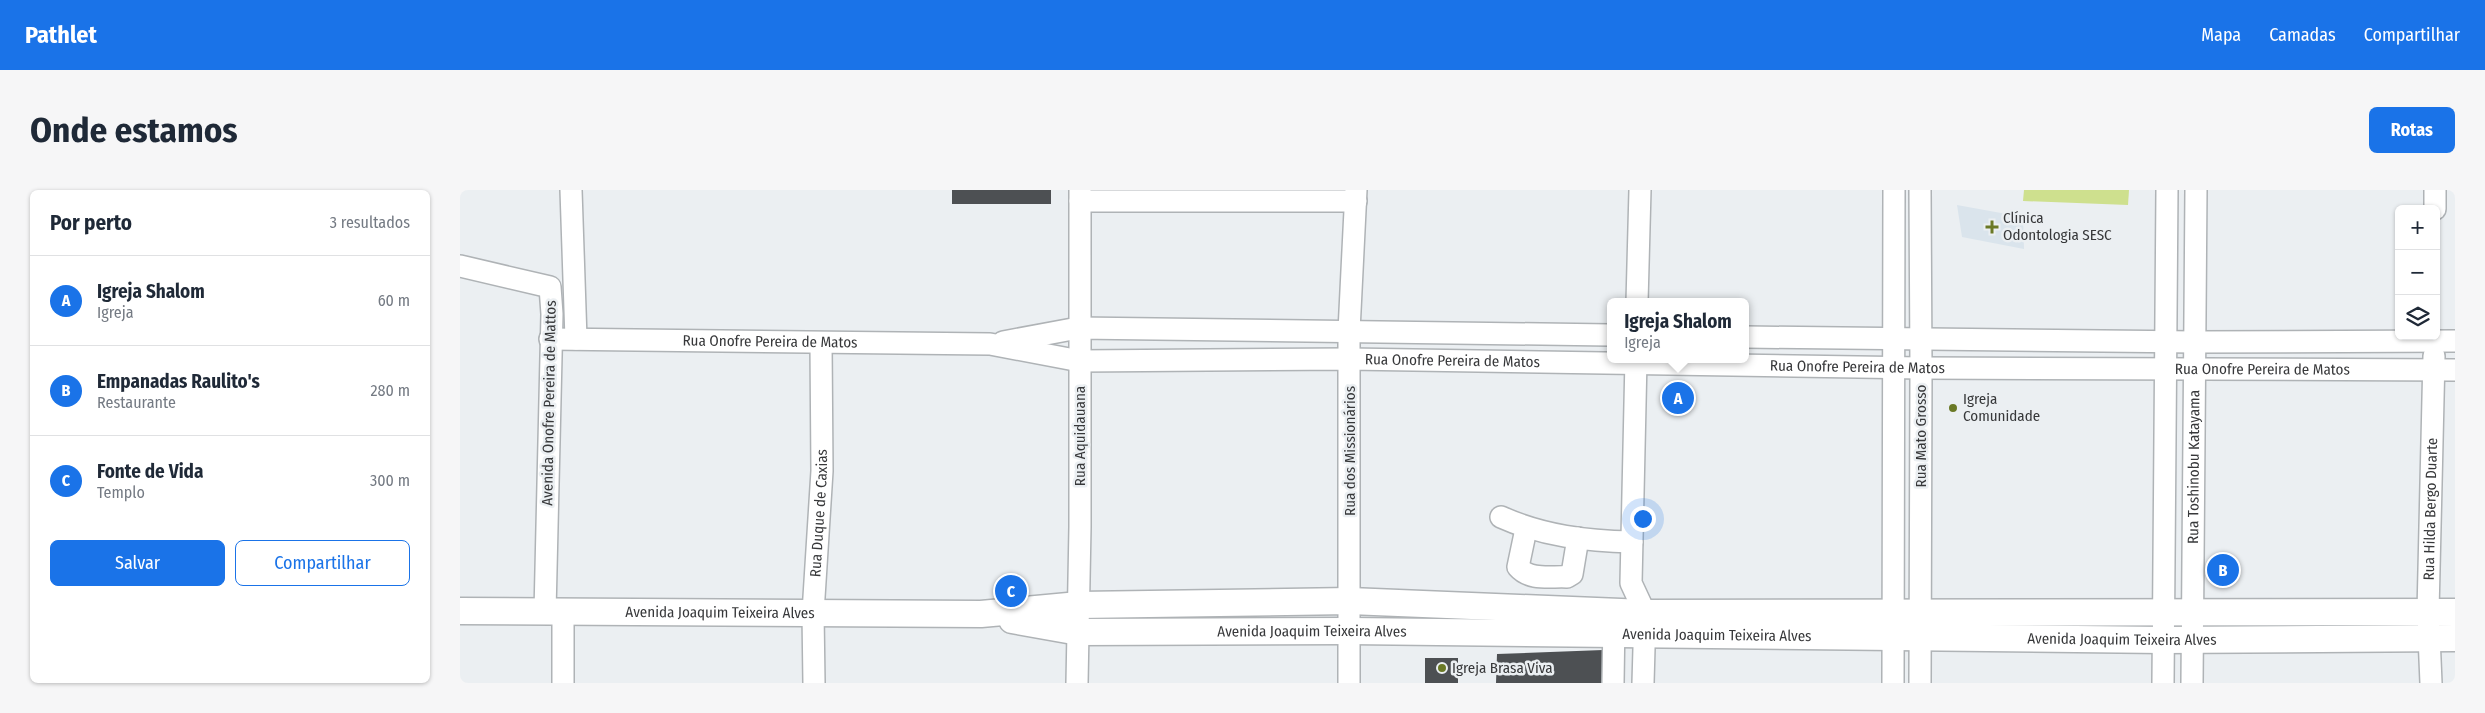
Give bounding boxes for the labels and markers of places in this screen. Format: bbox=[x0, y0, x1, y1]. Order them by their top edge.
place label: Clínica Odontologia SESC bbox=[2003, 209, 2112, 244]
marker: Clínica Odontologia SESC bbox=[1985, 220, 1999, 234]
pin: A bbox=[1662, 379, 1694, 417]
place label: Igreja Comunidade bbox=[1963, 390, 2040, 425]
marker: Igreja Comunidade bbox=[1947, 402, 1959, 414]
pin: B bbox=[2207, 551, 2239, 589]
pin: C bbox=[995, 572, 1027, 610]
place label: Igreja Brasa Viva bbox=[1452, 659, 1553, 677]
marker: Igreja Brasa Viva bbox=[1436, 662, 1448, 674]

